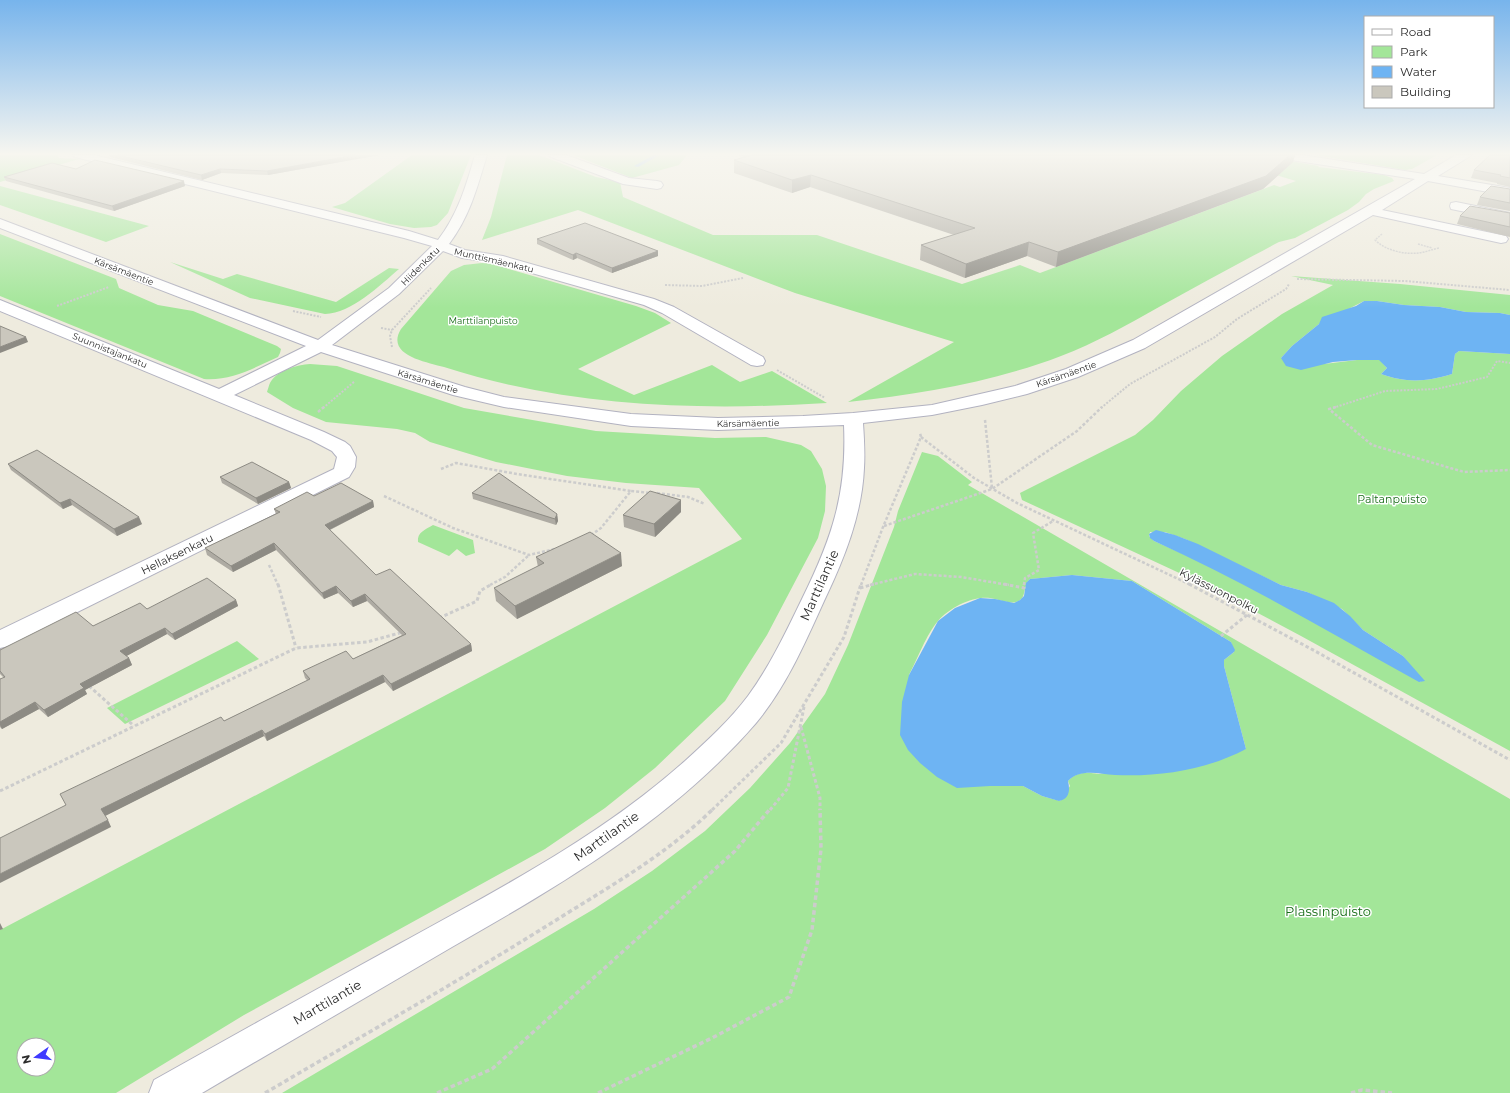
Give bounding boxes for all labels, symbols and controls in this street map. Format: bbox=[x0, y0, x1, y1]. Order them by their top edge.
legend bbox=[1364, 16, 1494, 108]
text: Road bbox=[1400, 24, 1431, 39]
text: Park bbox=[1400, 44, 1428, 59]
text: Water bbox=[1400, 64, 1437, 79]
text: Building bbox=[1400, 84, 1451, 99]
street label: Hiidenkatu bbox=[398, 244, 442, 288]
street label: Munttismäenkatu bbox=[453, 245, 535, 275]
street label: Kärsämäentie bbox=[93, 255, 156, 288]
park label: Marttilanpuisto bbox=[448, 315, 518, 326]
street label: Suunnistajankatu bbox=[71, 330, 149, 370]
street label: Kärsämäentie bbox=[1035, 358, 1098, 389]
street label: Kärsämäentie bbox=[396, 367, 460, 396]
street label: Kärsämäentie bbox=[717, 417, 780, 429]
park label: Paltanpuisto bbox=[1357, 492, 1427, 506]
street label: Hellaksenkatu bbox=[139, 530, 215, 578]
street label: Marttilantie bbox=[796, 547, 842, 623]
street label: Kylässuonpolku bbox=[1177, 565, 1261, 617]
street label: Marttilantie bbox=[570, 808, 642, 864]
park label: Plassinpuisto bbox=[1285, 903, 1371, 919]
street label: Marttilantie bbox=[290, 976, 364, 1028]
north arrow bbox=[16, 1037, 56, 1077]
text: N bbox=[18, 1053, 34, 1065]

